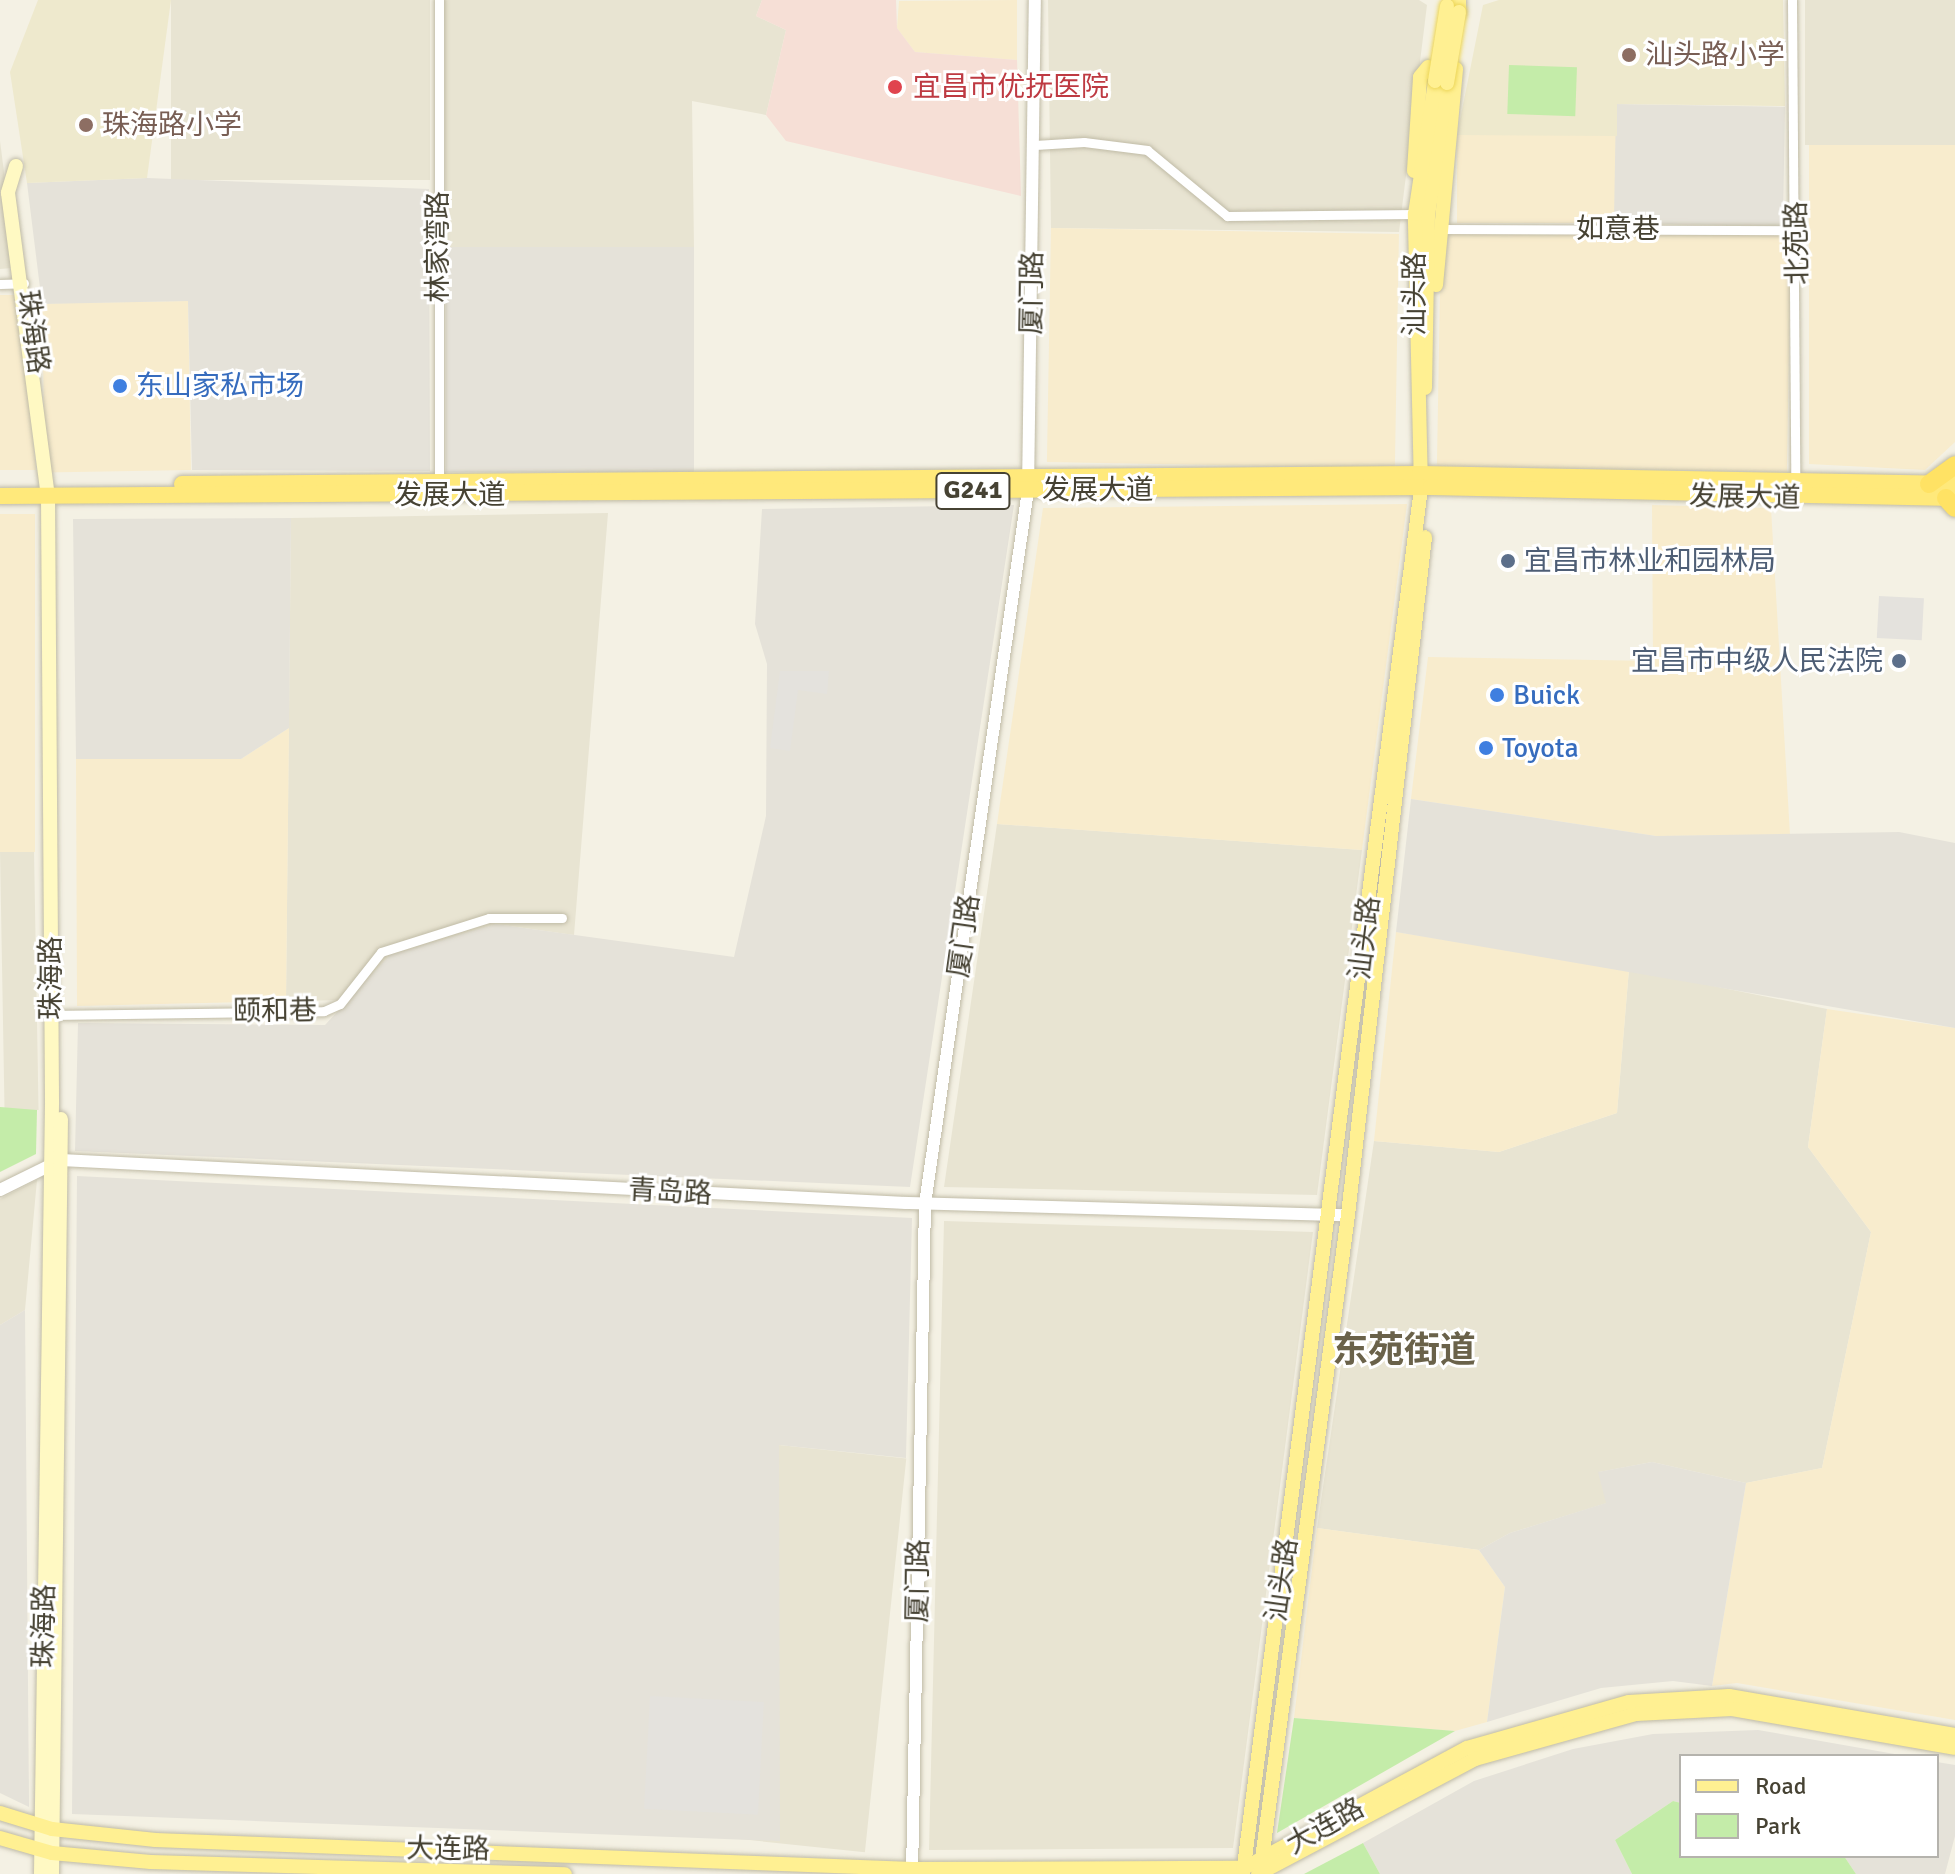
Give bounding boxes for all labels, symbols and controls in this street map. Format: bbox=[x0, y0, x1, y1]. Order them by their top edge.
place label: 汕头路小学 bbox=[1645, 38, 1785, 72]
marker: 汕头路小学 bbox=[1620, 46, 1638, 64]
place label: 宜昌市优抚医院 bbox=[913, 70, 1109, 104]
marker: 宜昌市优抚医院 bbox=[884, 76, 906, 98]
place label: 珠海路小学 bbox=[102, 108, 242, 142]
marker: 珠海路小学 bbox=[77, 116, 95, 134]
street label: 林家湾路 bbox=[421, 191, 455, 303]
street label: 北苑路 bbox=[1779, 201, 1815, 285]
street label: 如意巷 bbox=[1576, 212, 1660, 246]
street label: 厦门路 bbox=[1014, 251, 1050, 335]
street label: 汕头路 bbox=[1398, 252, 1432, 336]
street label: 珠海路 bbox=[11, 288, 55, 376]
place label: 东山家私市场 bbox=[136, 369, 304, 403]
marker: 东山家私市场 bbox=[111, 377, 129, 395]
road number: G241 bbox=[935, 469, 1011, 513]
street label: 发展大道 bbox=[1042, 473, 1154, 507]
street label: 发展大道 bbox=[394, 478, 506, 512]
street label: 发展大道 bbox=[1689, 479, 1801, 515]
place label: 宜昌市林业和园林局 bbox=[1524, 544, 1776, 578]
marker: 宜昌市林业和园林局 bbox=[1499, 552, 1517, 570]
place label: 宜昌市中级人民法院 bbox=[1631, 644, 1883, 678]
marker: 宜昌市中级人民法院 bbox=[1890, 652, 1908, 670]
place label: Buick bbox=[1513, 678, 1580, 712]
marker: Buick bbox=[1488, 686, 1506, 704]
place label: Toyota bbox=[1502, 731, 1579, 765]
marker: Toyota bbox=[1477, 739, 1495, 757]
street label: 厦门路 bbox=[942, 892, 986, 980]
street label: 汕头路 bbox=[1343, 894, 1387, 982]
street label: 珠海路 bbox=[34, 936, 68, 1020]
street label: 颐和巷 bbox=[233, 993, 317, 1029]
street label: 青岛路 bbox=[627, 1173, 713, 1211]
district label: 东苑街道 bbox=[1332, 1329, 1476, 1373]
street label: 汕头路 bbox=[1260, 1536, 1304, 1624]
street label: 厦门路 bbox=[900, 1539, 936, 1623]
street label: 珠海路 bbox=[26, 1584, 62, 1668]
legend bbox=[1679, 1754, 1939, 1858]
text: Road bbox=[1755, 1771, 1806, 1801]
street label: 大连路 bbox=[1280, 1791, 1370, 1861]
text: Park bbox=[1755, 1811, 1801, 1841]
street label: 大连路 bbox=[406, 1831, 490, 1867]

